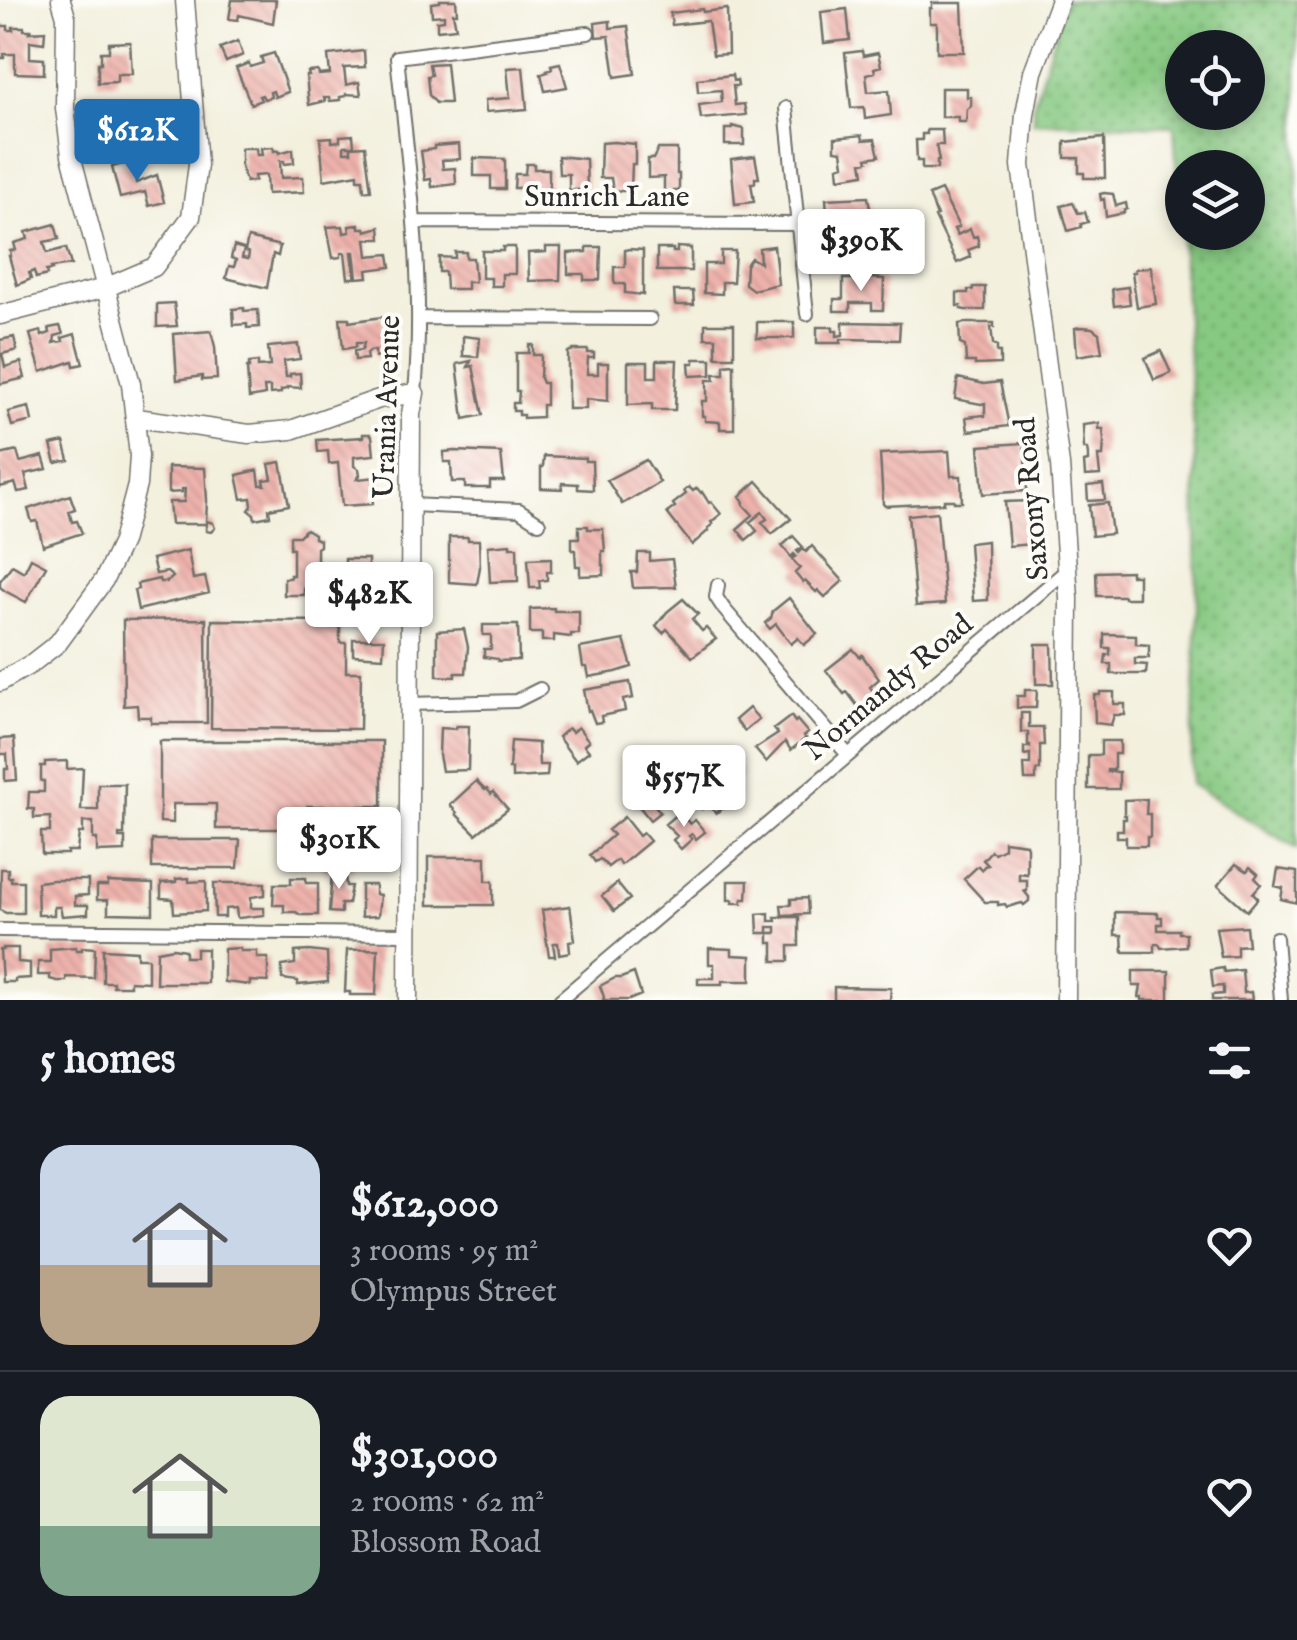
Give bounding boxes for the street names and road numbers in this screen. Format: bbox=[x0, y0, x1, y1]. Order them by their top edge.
street label: Sunrich Lane bbox=[524, 179, 690, 217]
street label: Urania Avenue bbox=[366, 314, 410, 500]
street label: Saxony Road bbox=[1007, 415, 1059, 582]
street label: Normandy Road bbox=[797, 606, 982, 770]

